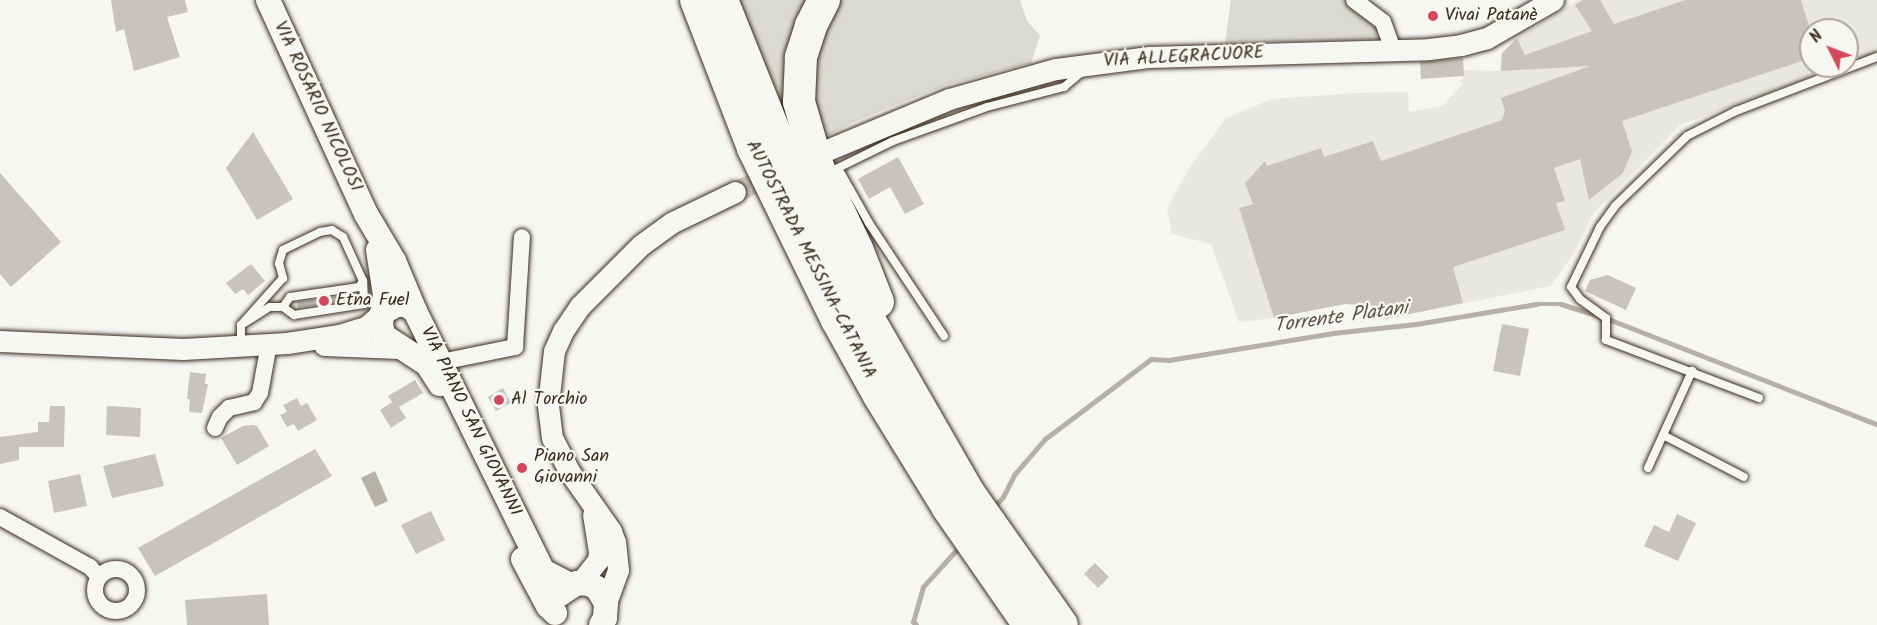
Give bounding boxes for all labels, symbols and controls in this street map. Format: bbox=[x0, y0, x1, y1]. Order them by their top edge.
place label: Vivai Patanè bbox=[1445, 5, 1538, 27]
marker: Vivai Patanè bbox=[1426, 9, 1440, 23]
street label: VIA ROSARIO NICOLOSI bbox=[268, 18, 366, 196]
north arrow bbox=[1799, 18, 1859, 78]
text: N bbox=[1804, 25, 1829, 49]
street label: VIA ALLEGRACUORE bbox=[1103, 43, 1265, 73]
street label: AUTOSTRADA MESSINA-CATANIA bbox=[740, 137, 880, 383]
place label: Etna Fuel bbox=[336, 290, 409, 312]
marker: Etna Fuel bbox=[317, 294, 331, 308]
water label: Torrente Platani bbox=[1272, 297, 1410, 339]
street label: VIA PIANO SAN GIOVANNI bbox=[415, 324, 525, 520]
place label: Al Torchio bbox=[511, 389, 587, 411]
marker: Al Torchio bbox=[492, 393, 506, 407]
place label: Piano San Giovanni bbox=[534, 447, 609, 490]
marker: Piano San Giovanni bbox=[515, 461, 529, 475]

